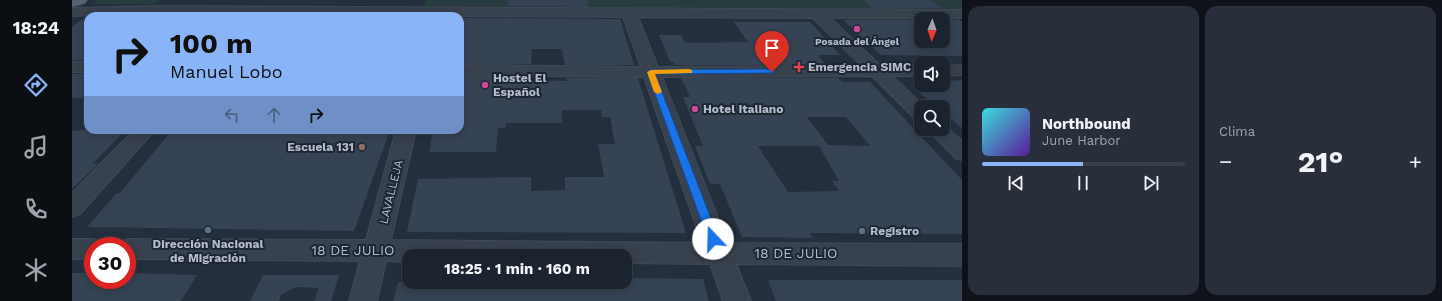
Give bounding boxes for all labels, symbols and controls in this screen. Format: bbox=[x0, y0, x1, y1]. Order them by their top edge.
north arrow bbox=[914, 12, 950, 48]
map controls bbox=[914, 12, 950, 136]
text: 18:24 bbox=[13, 17, 59, 38]
marker: Posada del Ángel bbox=[852, 24, 862, 34]
text: 100 m bbox=[170, 27, 253, 60]
icon: right bbox=[104, 28, 156, 80]
pin bbox=[755, 31, 789, 72]
place label: Posada del Ángel bbox=[815, 36, 900, 47]
icon: arrive bbox=[761, 37, 783, 59]
button: sound bbox=[914, 56, 950, 92]
place label: Emergencia SIMC bbox=[808, 60, 911, 74]
text: Manuel Lobo bbox=[170, 61, 282, 82]
marker: Emergencia SIMC bbox=[793, 61, 805, 73]
icon: directions bbox=[22, 71, 50, 99]
place label: Hostel El Español bbox=[493, 71, 546, 99]
marker: Hostel El Español bbox=[480, 80, 490, 90]
button: search bbox=[914, 100, 950, 136]
place label: Hotel Italiano bbox=[703, 102, 784, 116]
icon: left bbox=[221, 104, 243, 126]
icon: ahead bbox=[263, 104, 285, 126]
icon: right bbox=[305, 104, 327, 126]
marker: Hotel Italiano bbox=[690, 104, 700, 114]
text: Northbound bbox=[1042, 115, 1131, 133]
text: Clima bbox=[1219, 124, 1255, 139]
icon: music bbox=[22, 133, 50, 161]
text: June Harbor bbox=[1042, 133, 1121, 148]
place label: Escuela 131 bbox=[287, 140, 354, 154]
marker: Escuela 131 bbox=[357, 142, 367, 152]
text: 21° bbox=[1298, 144, 1343, 179]
text: − bbox=[1219, 149, 1232, 174]
text: + bbox=[1409, 149, 1422, 174]
street label: LAVALLEJA bbox=[376, 158, 406, 226]
icon: previous bbox=[1005, 172, 1027, 194]
icon: pause bbox=[1072, 172, 1094, 194]
icon: next bbox=[1140, 172, 1162, 194]
icon: phone bbox=[22, 195, 50, 223]
position arrow bbox=[692, 218, 734, 260]
place label: Registro bbox=[870, 224, 919, 238]
marker: Dirección Nacional de Migración bbox=[203, 225, 213, 235]
marker: Registro bbox=[857, 226, 867, 236]
speed limit sign: 30 bbox=[84, 237, 136, 289]
place label: Dirección Nacional de Migración bbox=[153, 237, 263, 265]
street label: 18 DE JULIO bbox=[311, 242, 395, 258]
street label: 18 DE JULIO bbox=[754, 245, 838, 261]
icon: climate bbox=[22, 256, 50, 284]
text: 18:25 · 1 min · 160 m bbox=[444, 260, 590, 278]

